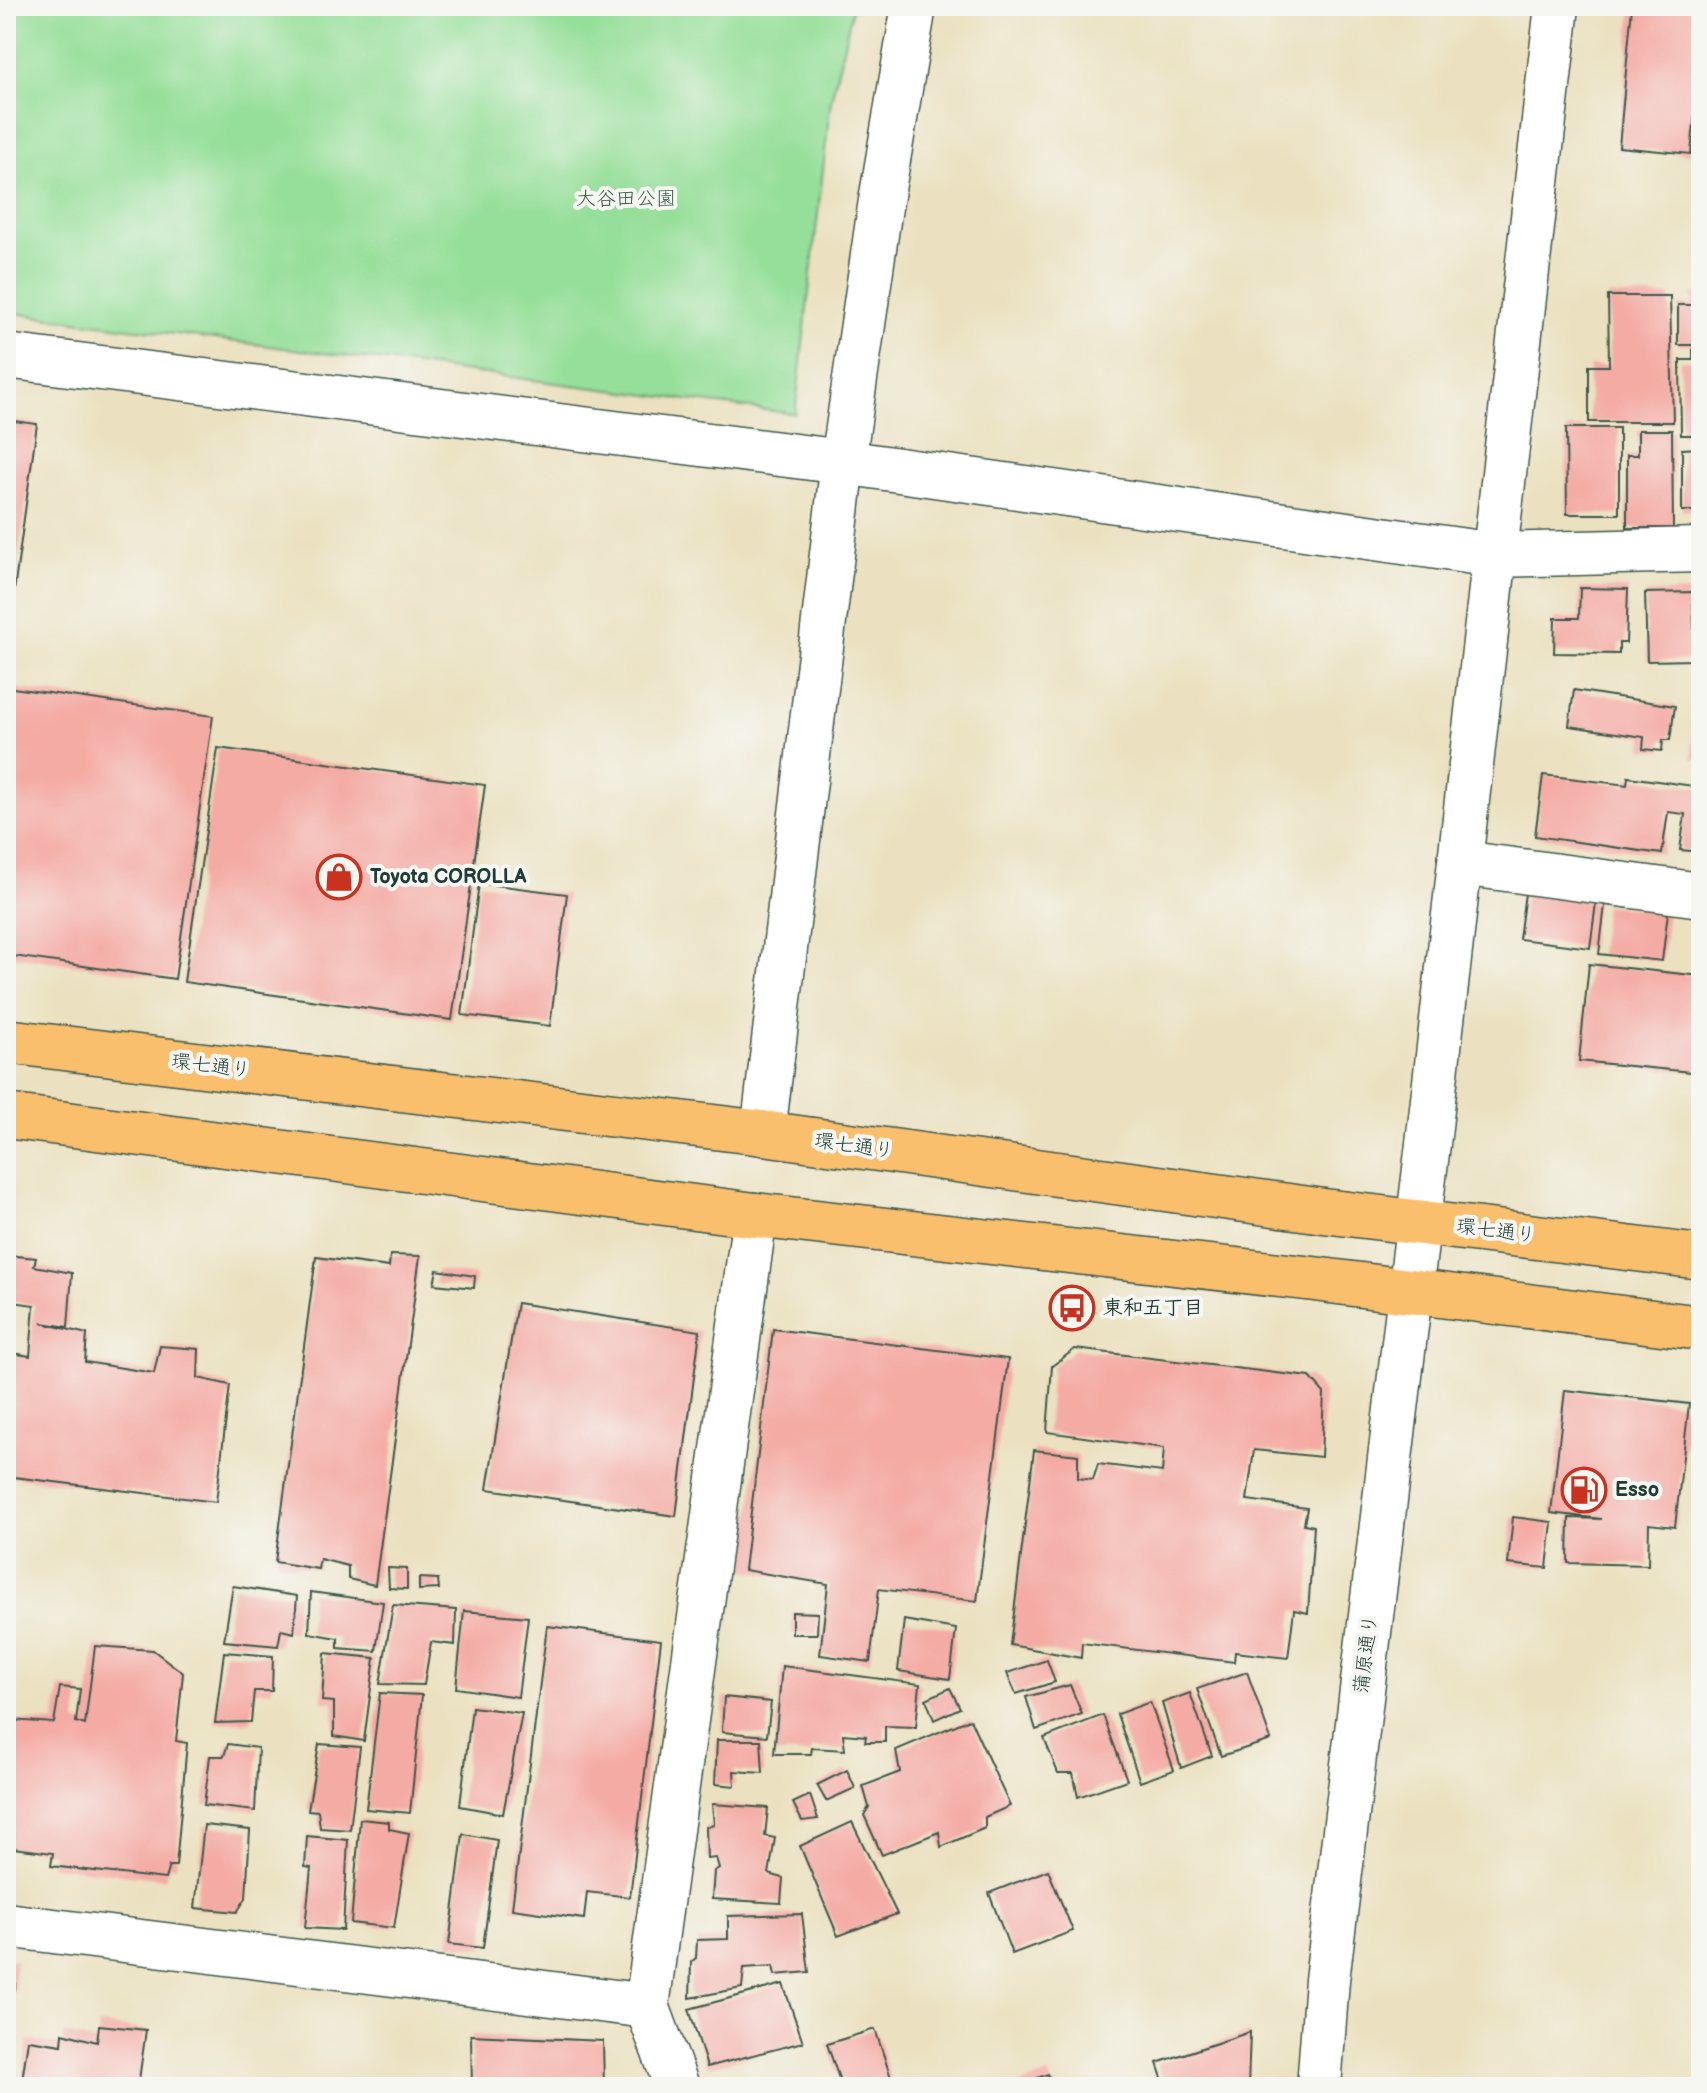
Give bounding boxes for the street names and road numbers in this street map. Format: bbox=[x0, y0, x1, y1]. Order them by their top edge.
street label: 環七通り bbox=[170, 1049, 252, 1083]
street label: 環七通り bbox=[813, 1129, 895, 1163]
street label: 環七通り bbox=[1455, 1214, 1537, 1248]
street label: 蒲原通り bbox=[1349, 1613, 1383, 1695]

